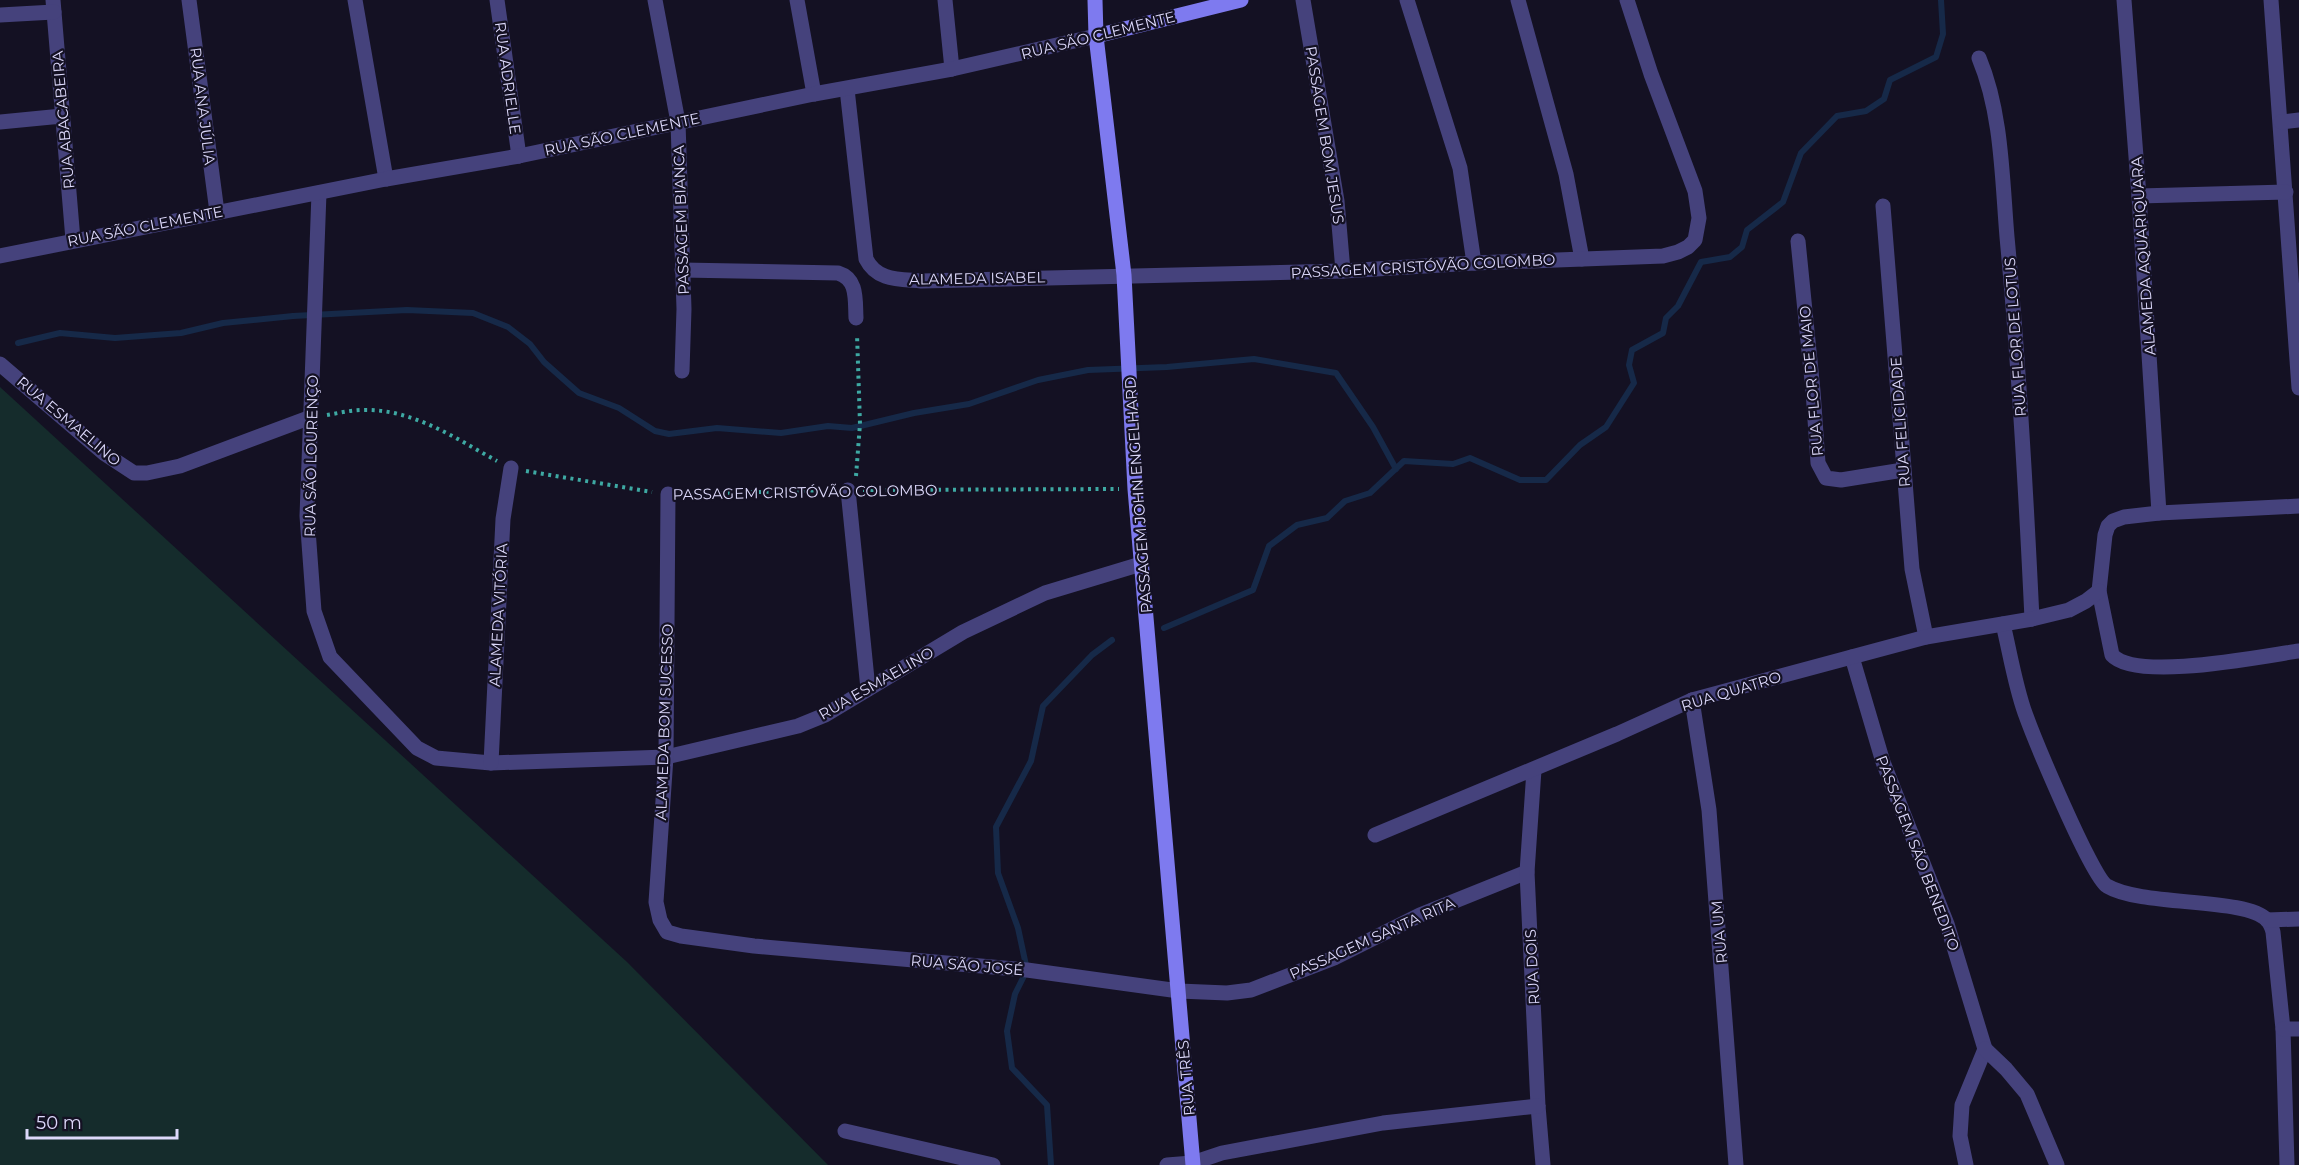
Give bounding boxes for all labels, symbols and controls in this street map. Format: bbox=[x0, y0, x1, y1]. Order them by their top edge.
street label: RUA SÃO CLEMENTE bbox=[1019, 7, 1177, 63]
street label: RUA ADRIELLE bbox=[491, 21, 525, 135]
street label: PASSAGEM BOM JESUS bbox=[1302, 45, 1348, 225]
street label: RUA ANA JÚLIA bbox=[186, 46, 220, 166]
street label: RUA ABACABEIRA bbox=[47, 50, 78, 190]
street label: RUA SÃO CLEMENTE bbox=[543, 108, 701, 160]
street label: PASSAGEM BIANCA bbox=[669, 145, 693, 295]
street label: ALAMEDA AQUARIQUARA bbox=[2127, 156, 2159, 356]
street label: RUA SÃO CLEMENTE bbox=[66, 202, 224, 250]
street label: PASSAGEM CRISTÓVÃO COLOMBO bbox=[1290, 250, 1556, 282]
street label: RUA FLOR DE LOTUS bbox=[2000, 257, 2030, 417]
street label: ALAMEDA ISABEL bbox=[909, 267, 1045, 289]
street label: RUA FLOR DE MAIO bbox=[1795, 305, 1827, 457]
street label: RUA FELICIDADE bbox=[1886, 356, 1914, 488]
street label: RUA ESMAELINO bbox=[13, 372, 125, 470]
street label: RUA SÃO LOURENÇO bbox=[300, 375, 322, 537]
street label: PASSAGEM JOHN ENGELHARD bbox=[1120, 376, 1156, 614]
street label: PASSAGEM CRISTÓVÃO COLOMBO bbox=[672, 480, 938, 504]
street label: ALAMEDA VITÓRIA bbox=[485, 543, 511, 687]
street label: ALAMEDA BOM SUCESSO bbox=[651, 623, 677, 821]
street label: RUA ESMAELINO bbox=[815, 642, 937, 724]
street label: RUA QUATRO bbox=[1679, 667, 1783, 715]
street label: PASSAGEM SÃO BENEDITO bbox=[1872, 753, 1964, 953]
street label: PASSAGEM SANTA RITA bbox=[1286, 893, 1458, 983]
street label: RUA UM bbox=[1707, 900, 1731, 964]
street label: RUA DOIS bbox=[1521, 929, 1543, 1005]
street label: RUA SÃO JOSÉ bbox=[910, 951, 1024, 979]
street label: RUA TRÊS bbox=[1173, 1039, 1199, 1117]
scale bar bbox=[27, 1102, 177, 1140]
text: 50 m bbox=[36, 1112, 82, 1134]

